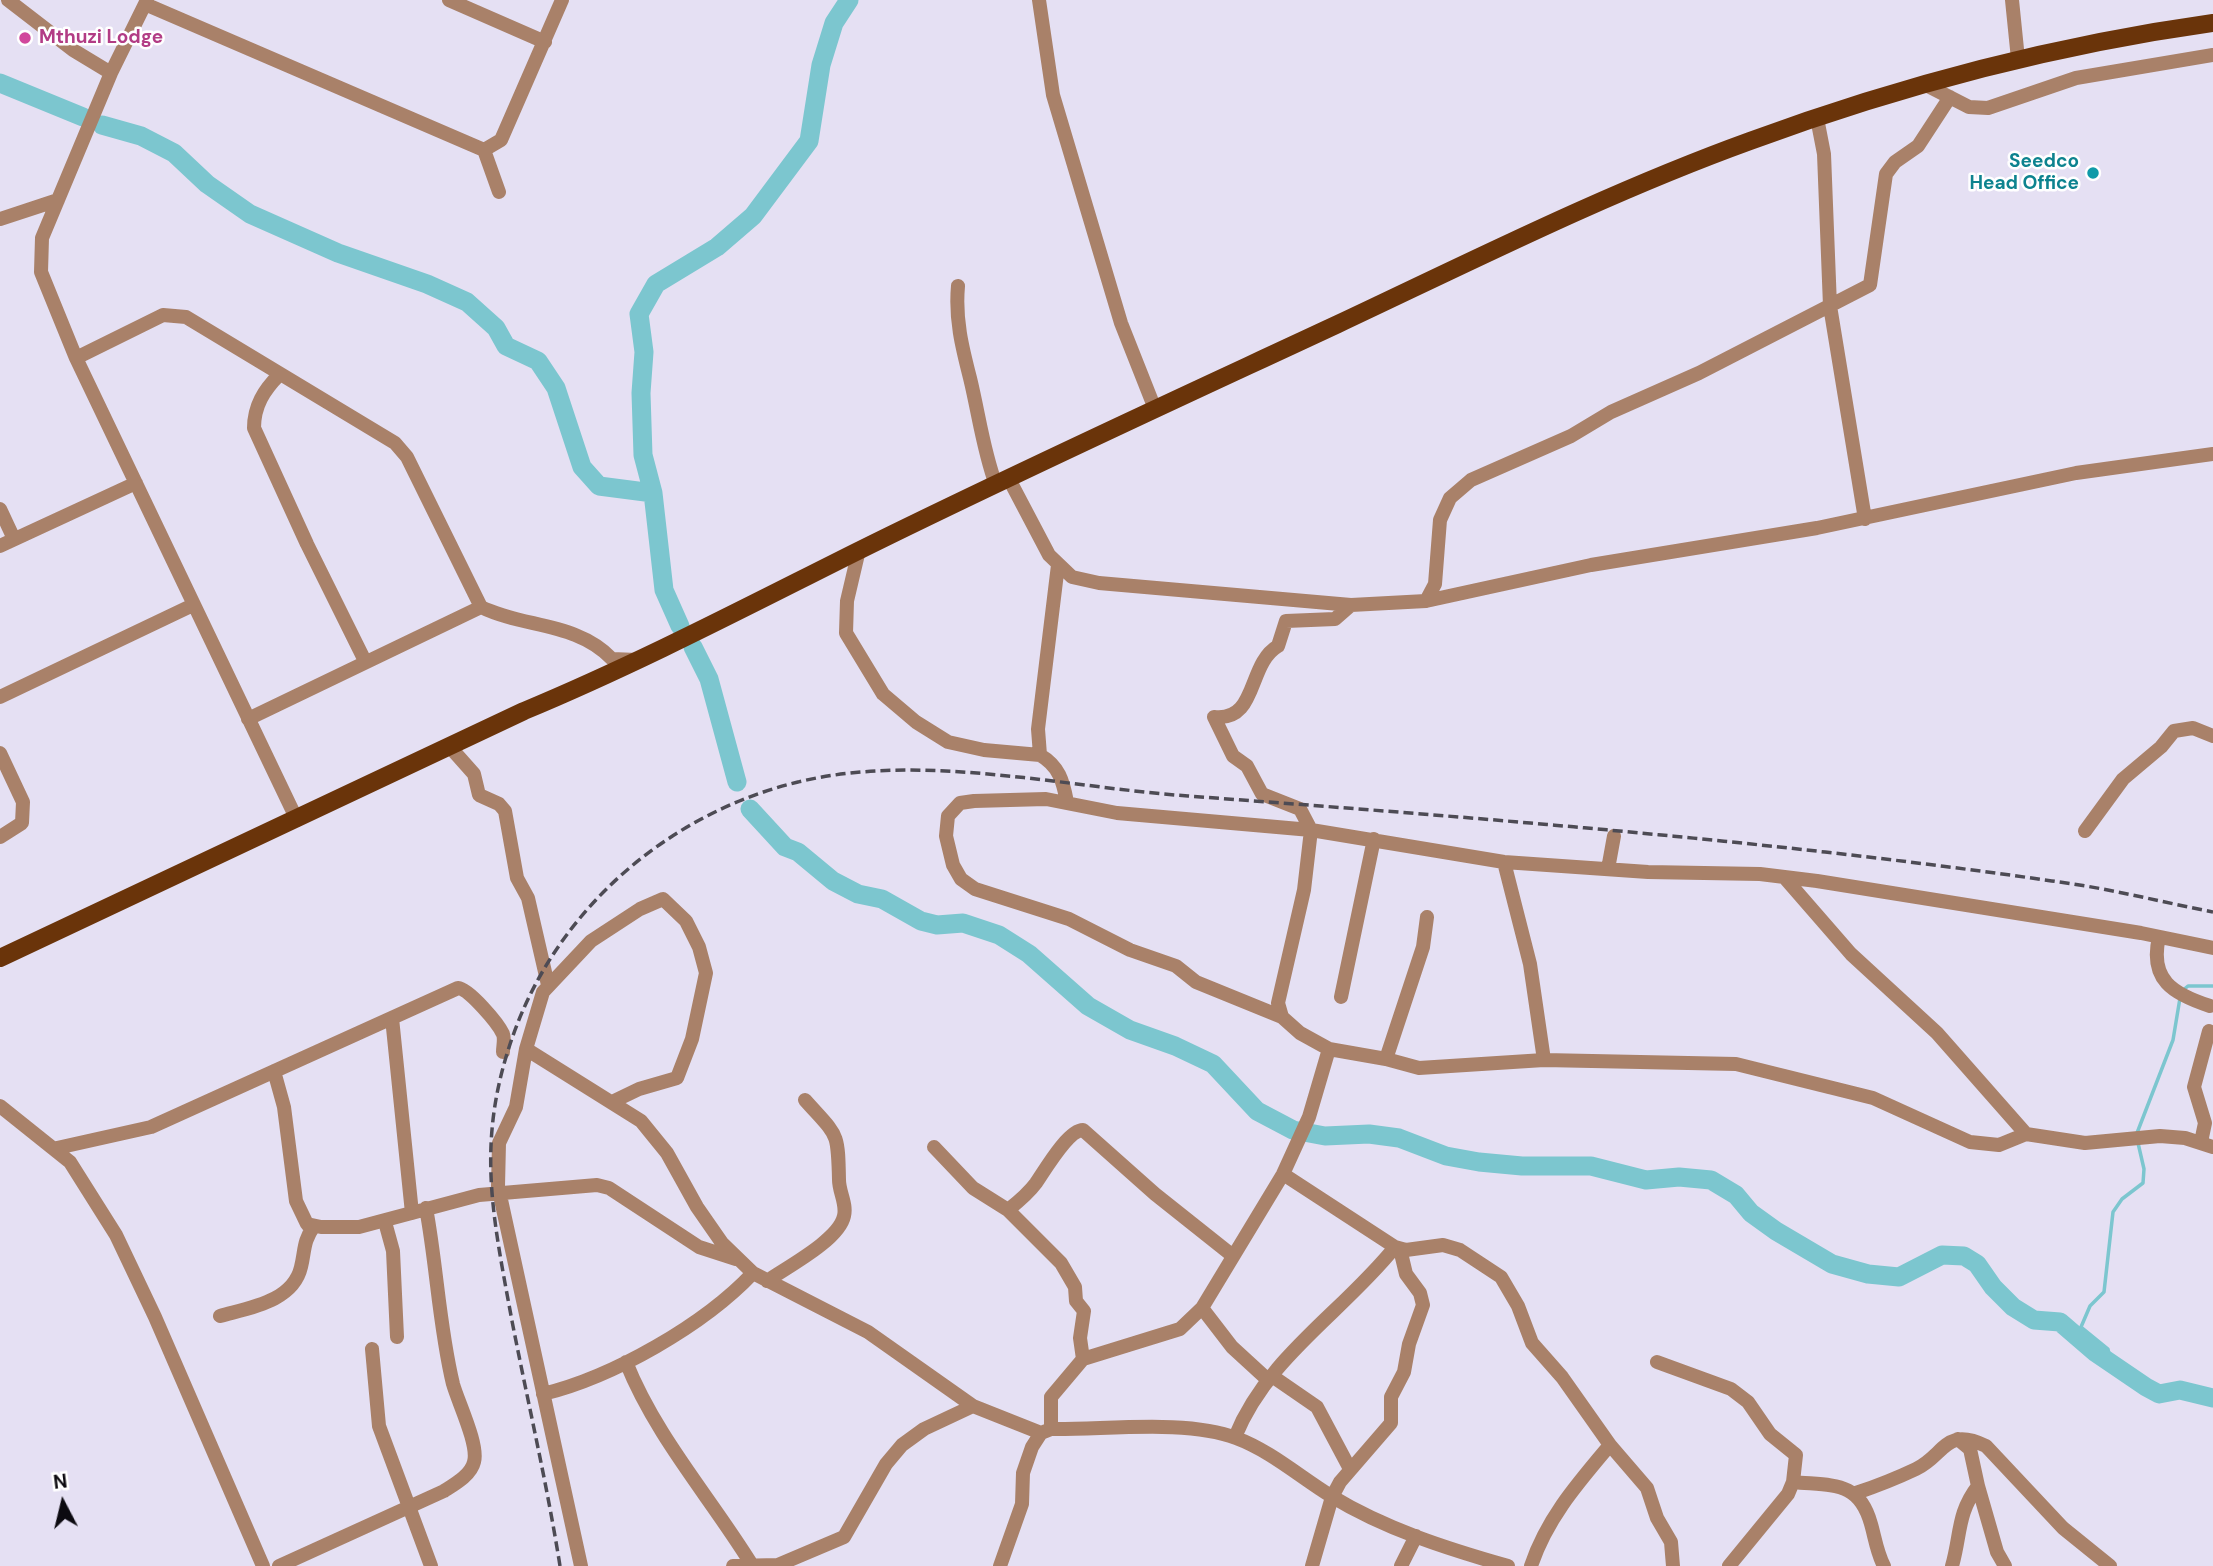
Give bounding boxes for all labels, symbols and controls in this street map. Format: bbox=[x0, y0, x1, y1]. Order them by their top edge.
place label: Mthuzi Lodge bbox=[39, 27, 163, 49]
marker: Mthuzi Lodge bbox=[17, 30, 33, 46]
place label: Seedco Head Office bbox=[1969, 151, 2079, 195]
marker: Seedco Head Office bbox=[2085, 165, 2101, 181]
north arrow bbox=[28, 1468, 98, 1538]
text: N bbox=[52, 1468, 69, 1495]

